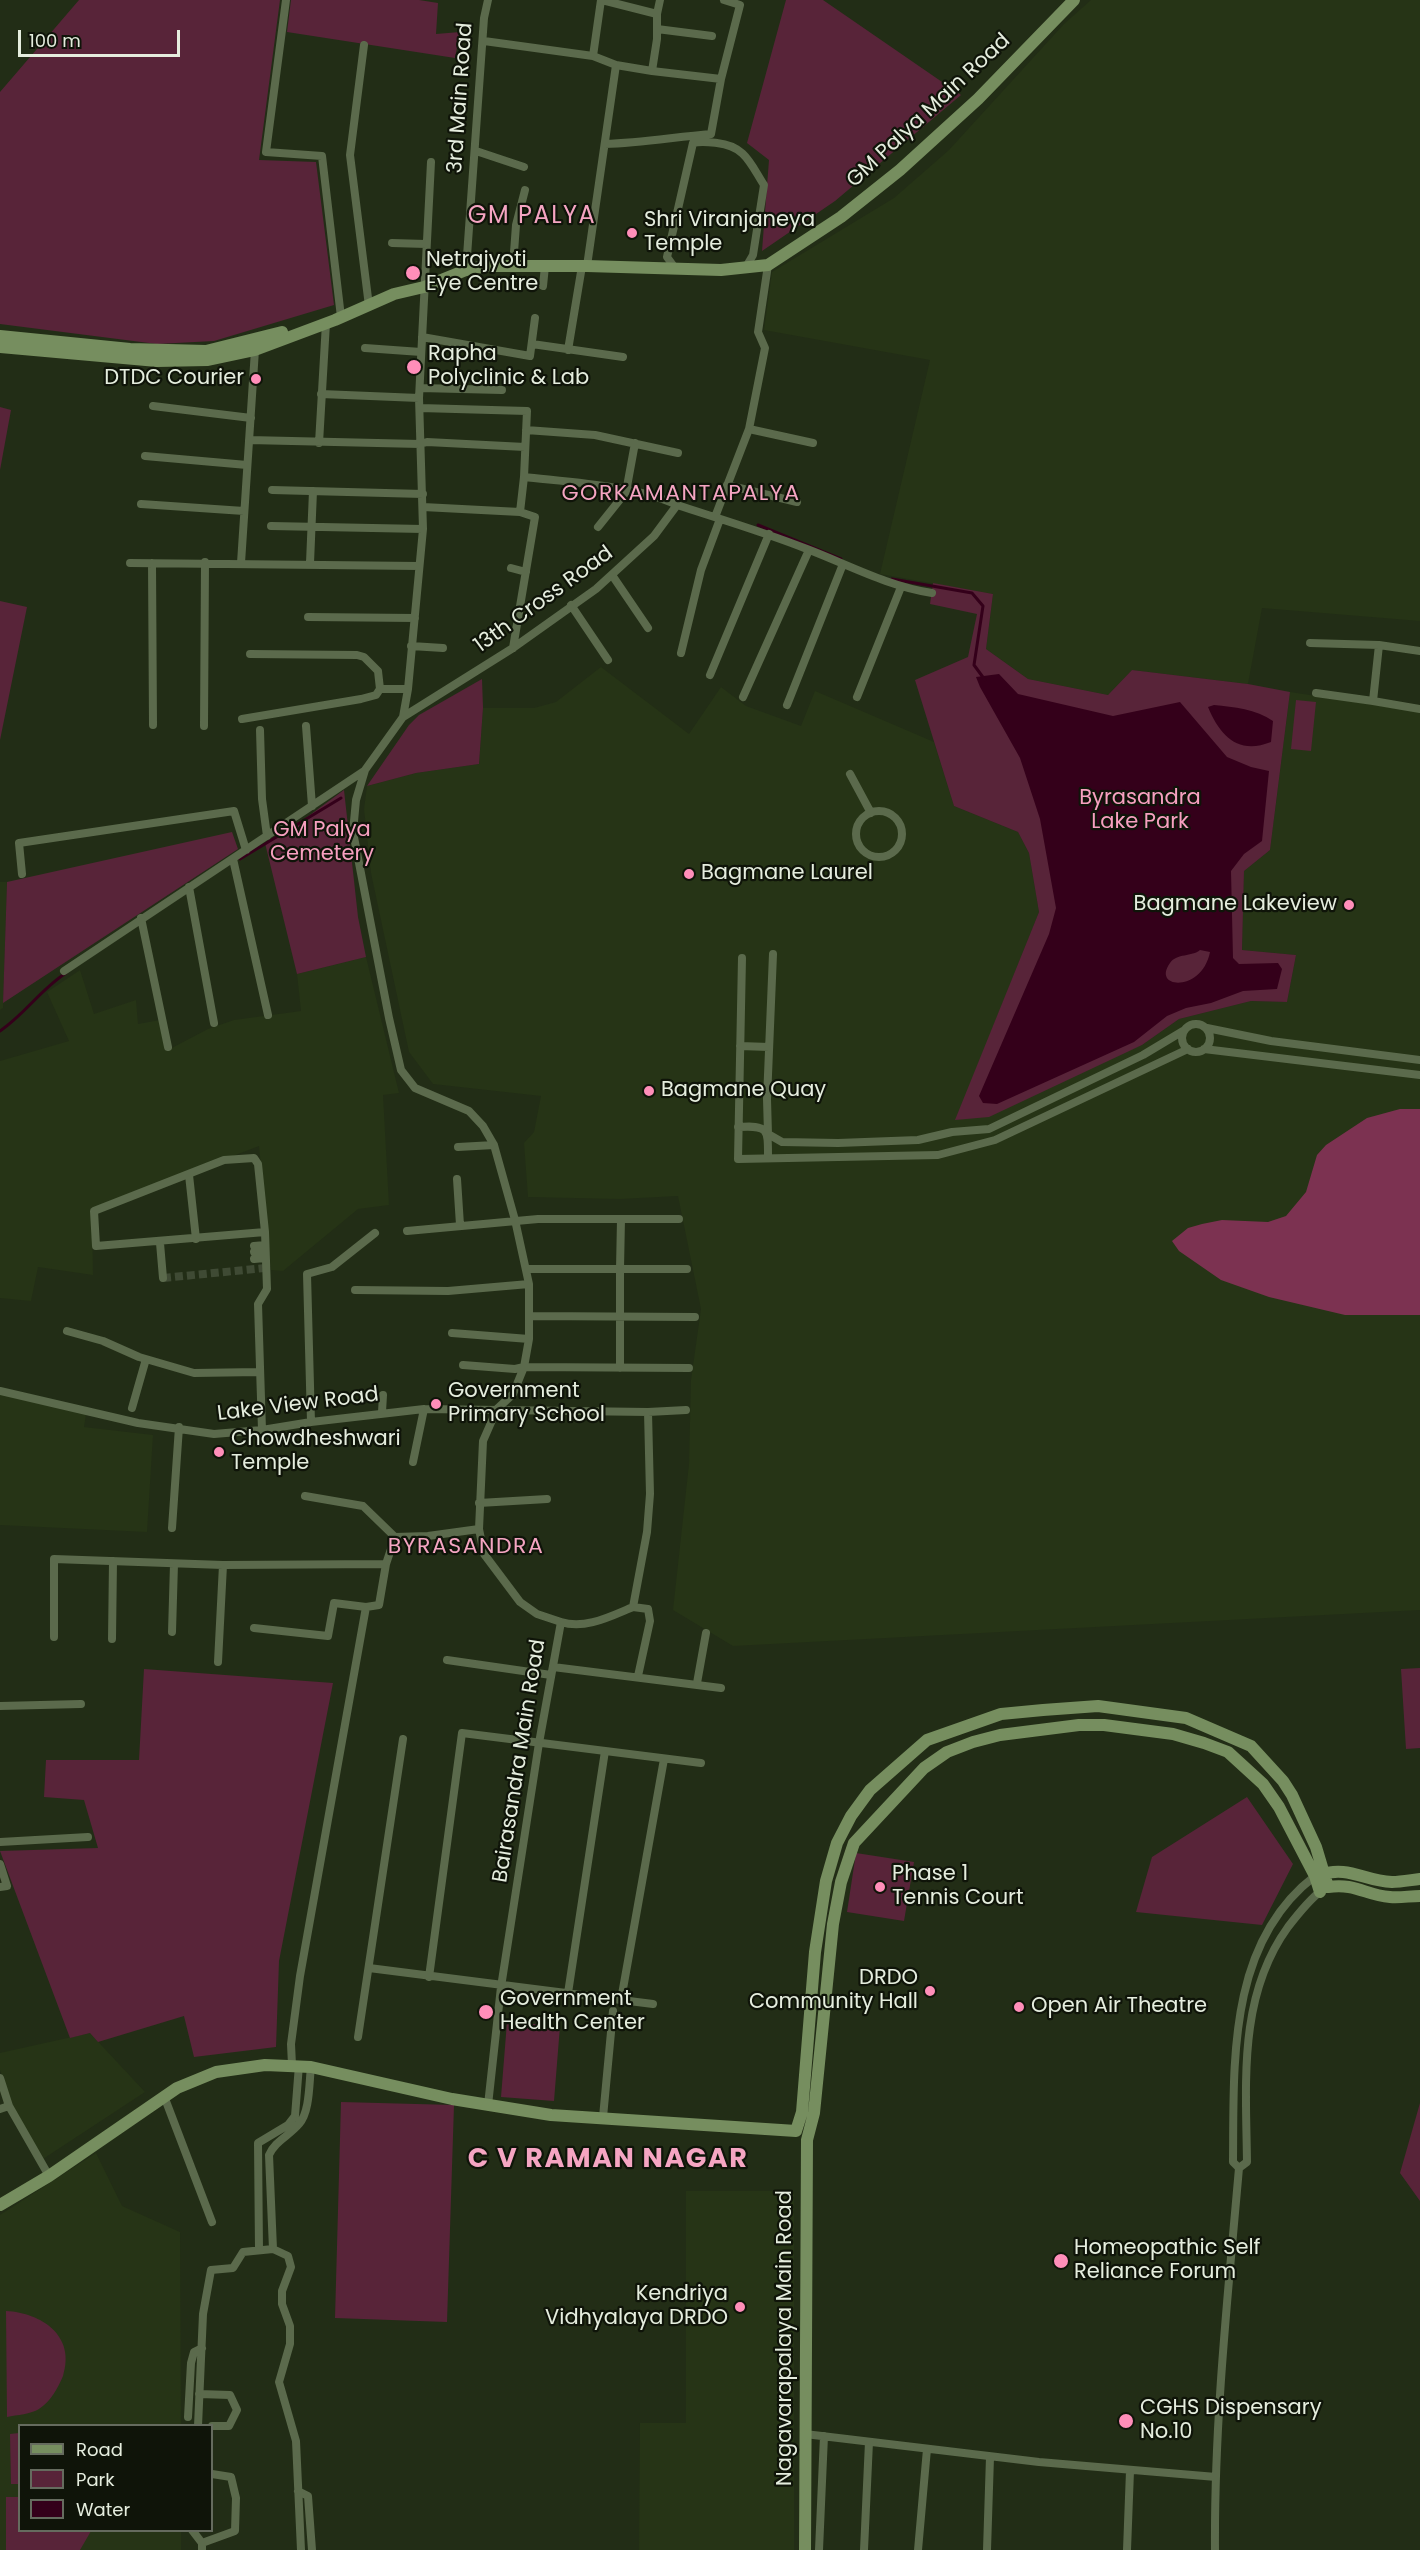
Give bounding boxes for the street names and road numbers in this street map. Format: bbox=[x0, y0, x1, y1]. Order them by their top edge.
street label: 3rd Main Road bbox=[443, 22, 479, 174]
street label: GM Palya Main Road bbox=[842, 29, 1016, 193]
street label: 13th Cross Road bbox=[470, 541, 618, 659]
street label: Lake View Road bbox=[216, 1383, 380, 1427]
street label: Bairasandra Main Road bbox=[488, 1638, 552, 1884]
street label: Nagavarapalaya Main Road bbox=[773, 2190, 799, 2486]

